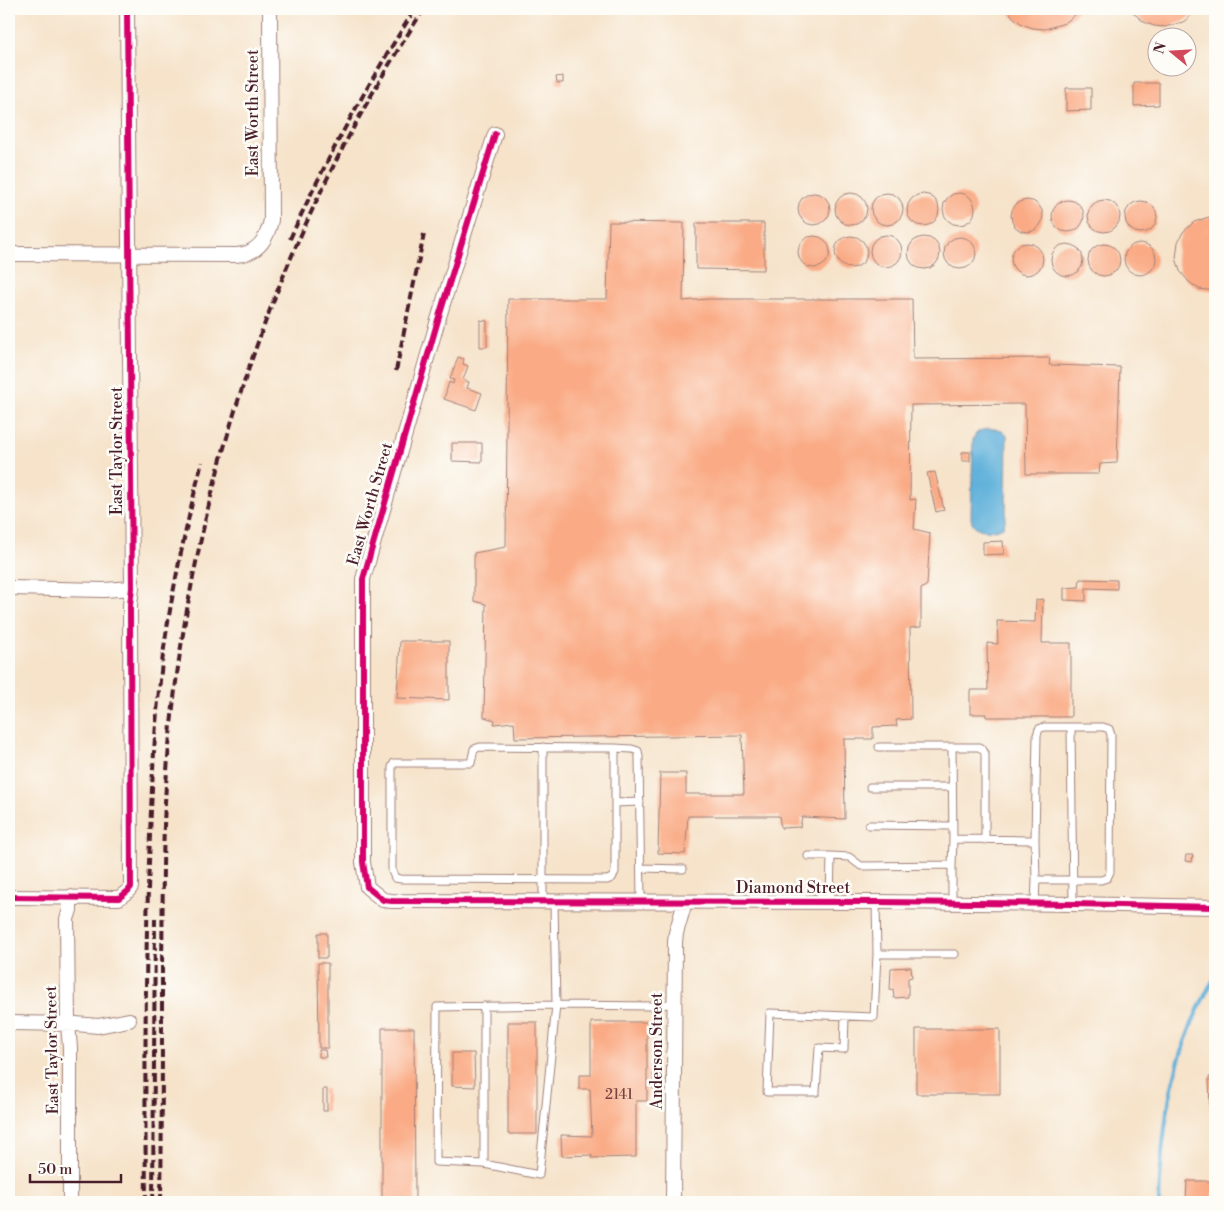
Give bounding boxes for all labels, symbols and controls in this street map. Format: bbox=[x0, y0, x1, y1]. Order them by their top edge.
north arrow bbox=[1146, 28, 1196, 78]
text: N bbox=[1150, 40, 1171, 56]
street label: East Worth Street bbox=[243, 49, 263, 177]
street label: East Taylor Street bbox=[107, 386, 127, 515]
street label: East Worth Street bbox=[343, 440, 397, 568]
street label: Diamond Street bbox=[736, 878, 850, 898]
street label: East Taylor Street bbox=[41, 985, 63, 1115]
street label: Anderson Street bbox=[647, 992, 667, 1110]
house number: 2141 bbox=[605, 1086, 633, 1104]
scale bar bbox=[30, 1151, 121, 1183]
text: 50 m bbox=[38, 1160, 72, 1179]

